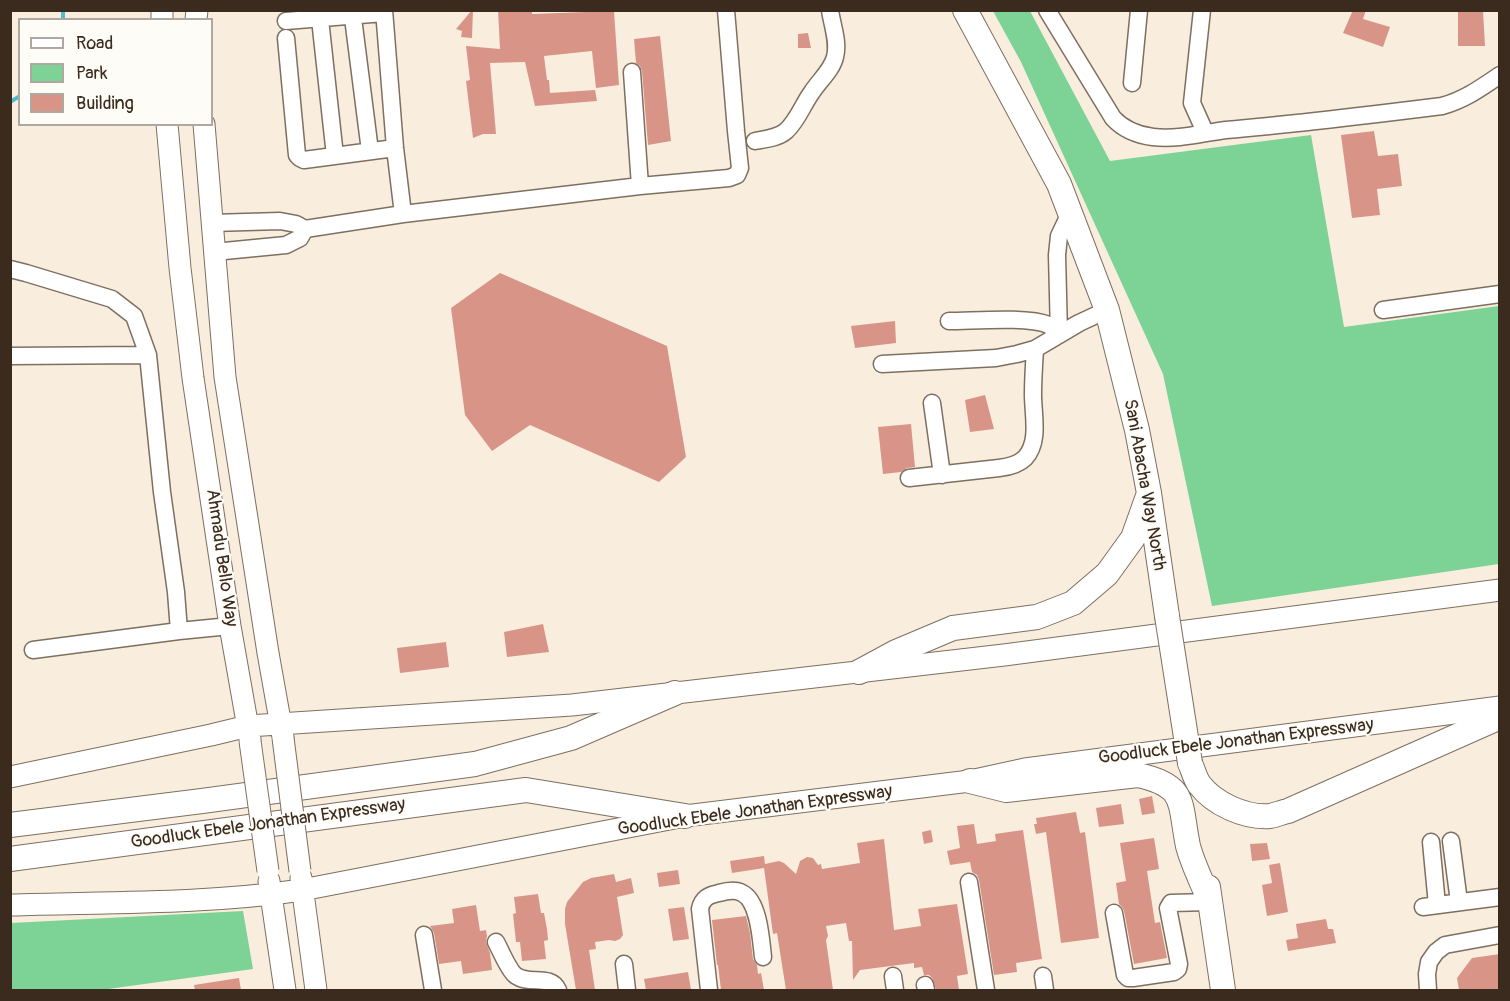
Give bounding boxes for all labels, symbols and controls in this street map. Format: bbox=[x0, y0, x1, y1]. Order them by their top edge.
legend bbox=[18, 18, 213, 126]
text: Road bbox=[76, 32, 113, 55]
text: Park bbox=[76, 62, 108, 85]
text: Building bbox=[76, 92, 134, 115]
street label: Sani Abacha Way North bbox=[1118, 398, 1170, 572]
street label: Ahmadu Bello Way bbox=[201, 488, 241, 628]
street label: Goodluck Ebele Jonathan Expressway bbox=[1097, 714, 1375, 770]
street label: Goodluck Ebele Jonathan Expressway bbox=[616, 781, 894, 841]
street label: Goodluck Ebele Jonathan Expressway bbox=[129, 794, 407, 854]

